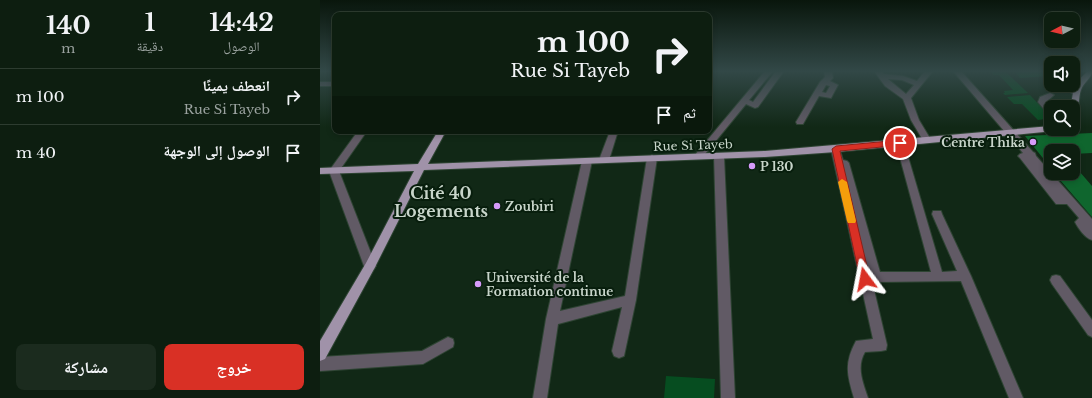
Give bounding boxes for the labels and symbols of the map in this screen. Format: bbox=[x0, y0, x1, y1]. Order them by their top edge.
north arrow bbox=[1044, 12, 1080, 48]
pin bbox=[883, 126, 917, 160]
place label: Centre Thika bbox=[941, 135, 1025, 150]
street label: Rue Si Tayeb bbox=[653, 136, 733, 154]
marker: Centre Thika bbox=[1028, 137, 1038, 147]
place label: P 130 bbox=[760, 159, 793, 174]
marker: P 130 bbox=[747, 161, 757, 171]
district label: Cité 40 Logements bbox=[394, 183, 488, 221]
place label: Zoubiri bbox=[505, 199, 554, 214]
marker: Zoubiri bbox=[492, 201, 502, 211]
position arrow bbox=[844, 258, 886, 300]
place label: Université de la Formation continue bbox=[486, 270, 613, 299]
marker: Université de la Formation continue bbox=[473, 279, 483, 289]

